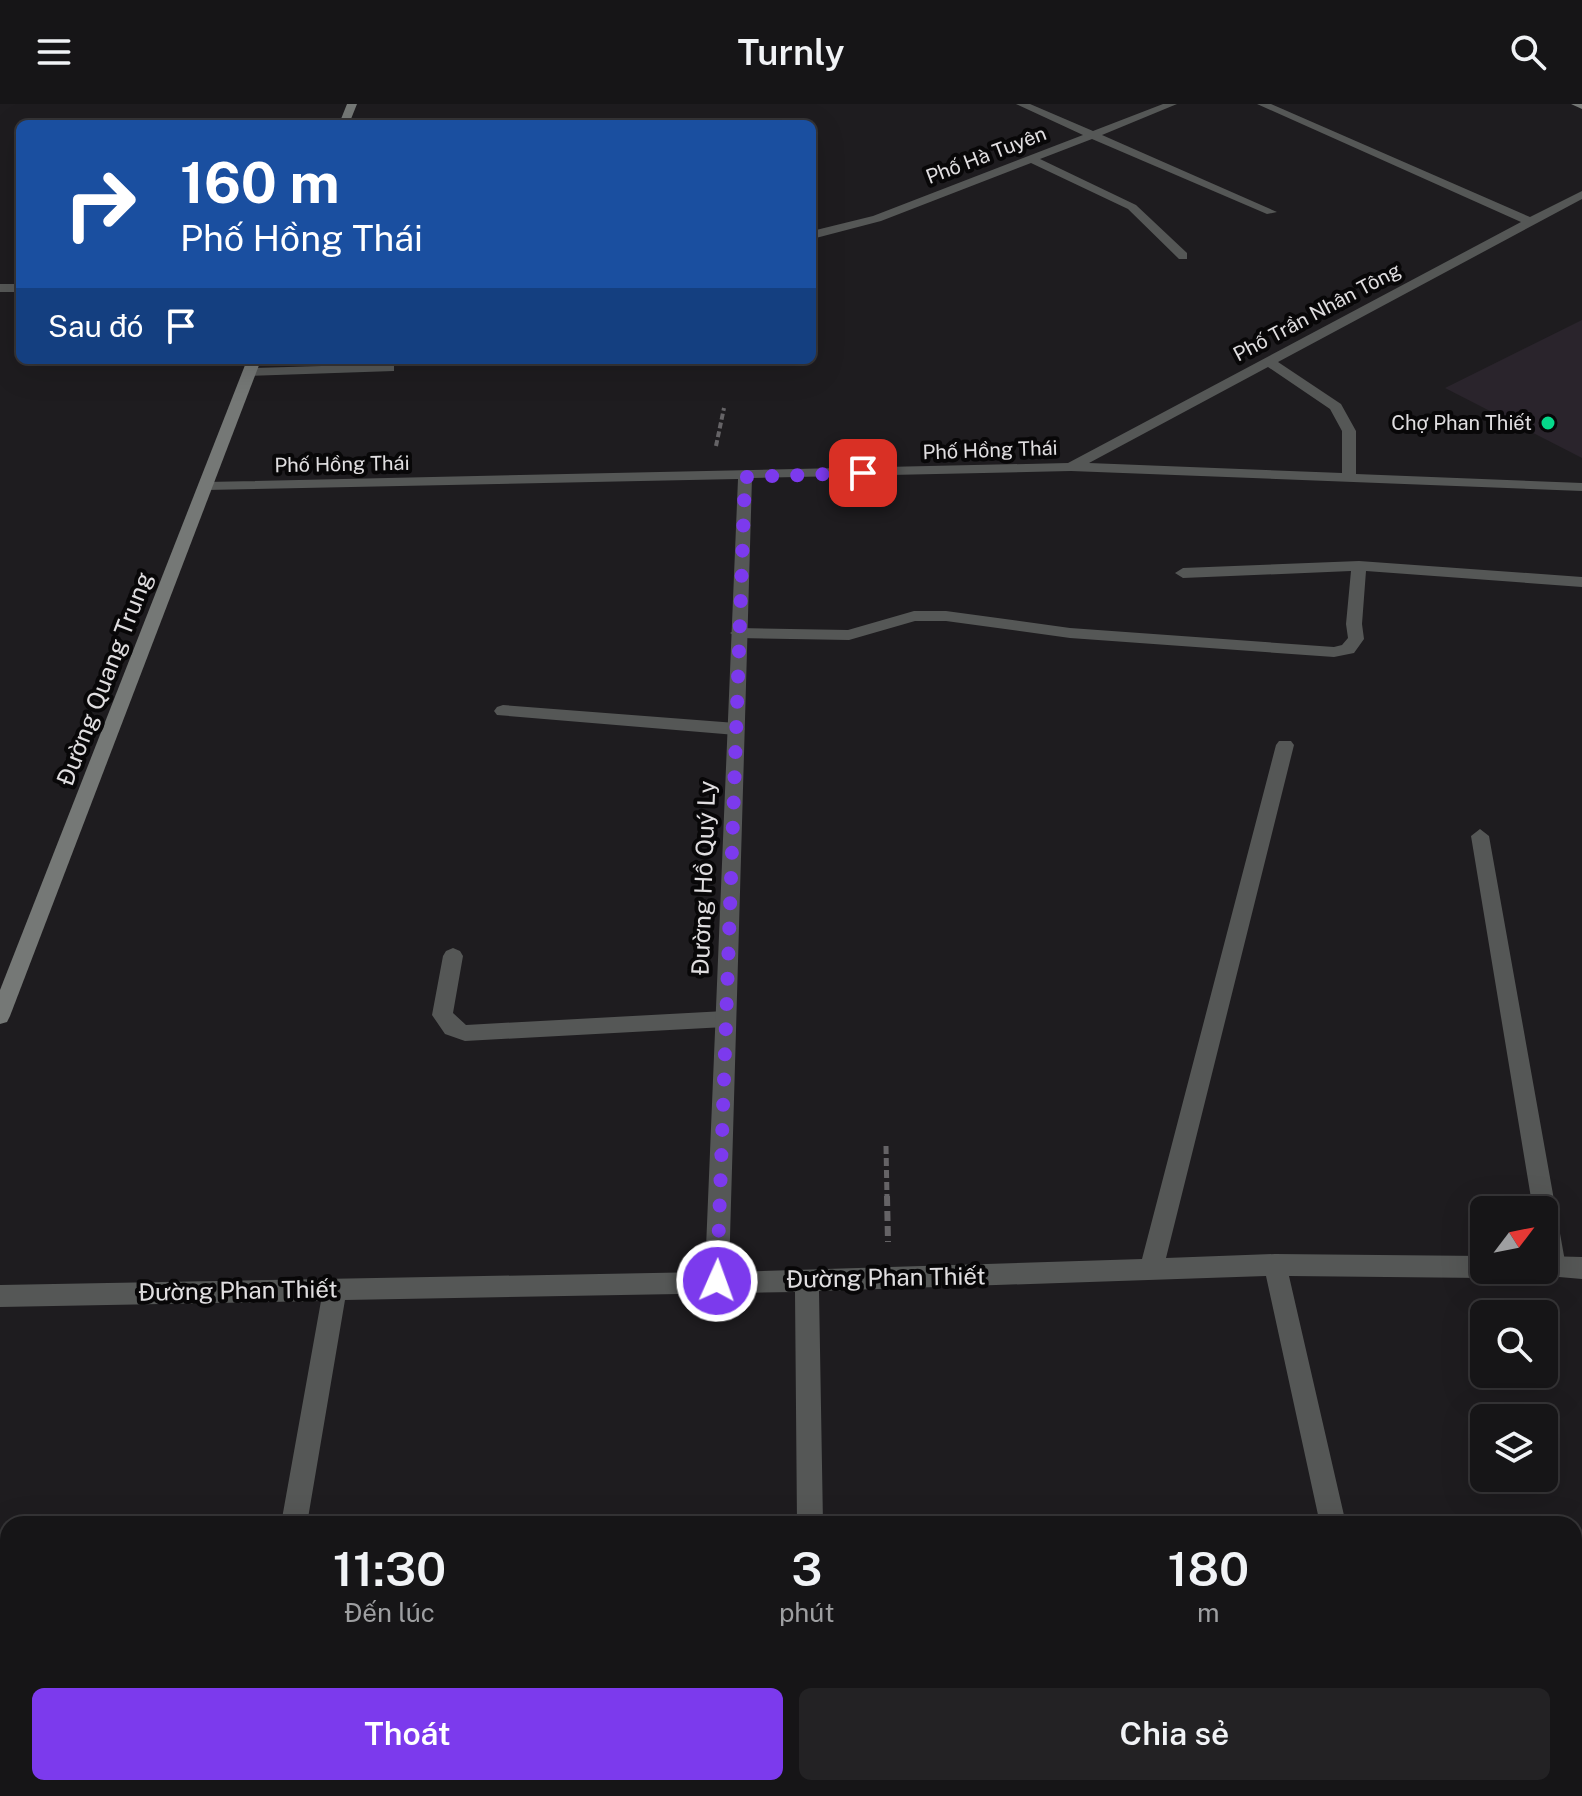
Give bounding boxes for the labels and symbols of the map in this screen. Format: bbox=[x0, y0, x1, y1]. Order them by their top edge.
street label: Phố Hà Tuyên bbox=[922, 121, 1050, 189]
street label: Phố Trần Nhân Tông bbox=[1229, 258, 1405, 366]
place label: Chợ Phan Thiết bbox=[1391, 411, 1532, 435]
marker: Chợ Phan Thiết bbox=[1539, 414, 1557, 432]
street label: Phố Hồng Thái bbox=[922, 436, 1058, 464]
pin bbox=[829, 439, 897, 507]
street label: Phố Hồng Thái bbox=[274, 451, 410, 477]
street label: Đường Quang Trung bbox=[50, 568, 158, 789]
street label: Đường Hồ Quý Ly bbox=[686, 780, 720, 976]
north arrow bbox=[1470, 1196, 1558, 1284]
position arrow bbox=[675, 1239, 759, 1323]
street label: Đường Phan Thiết bbox=[786, 1261, 986, 1293]
street label: Đường Phan Thiết bbox=[138, 1274, 338, 1306]

